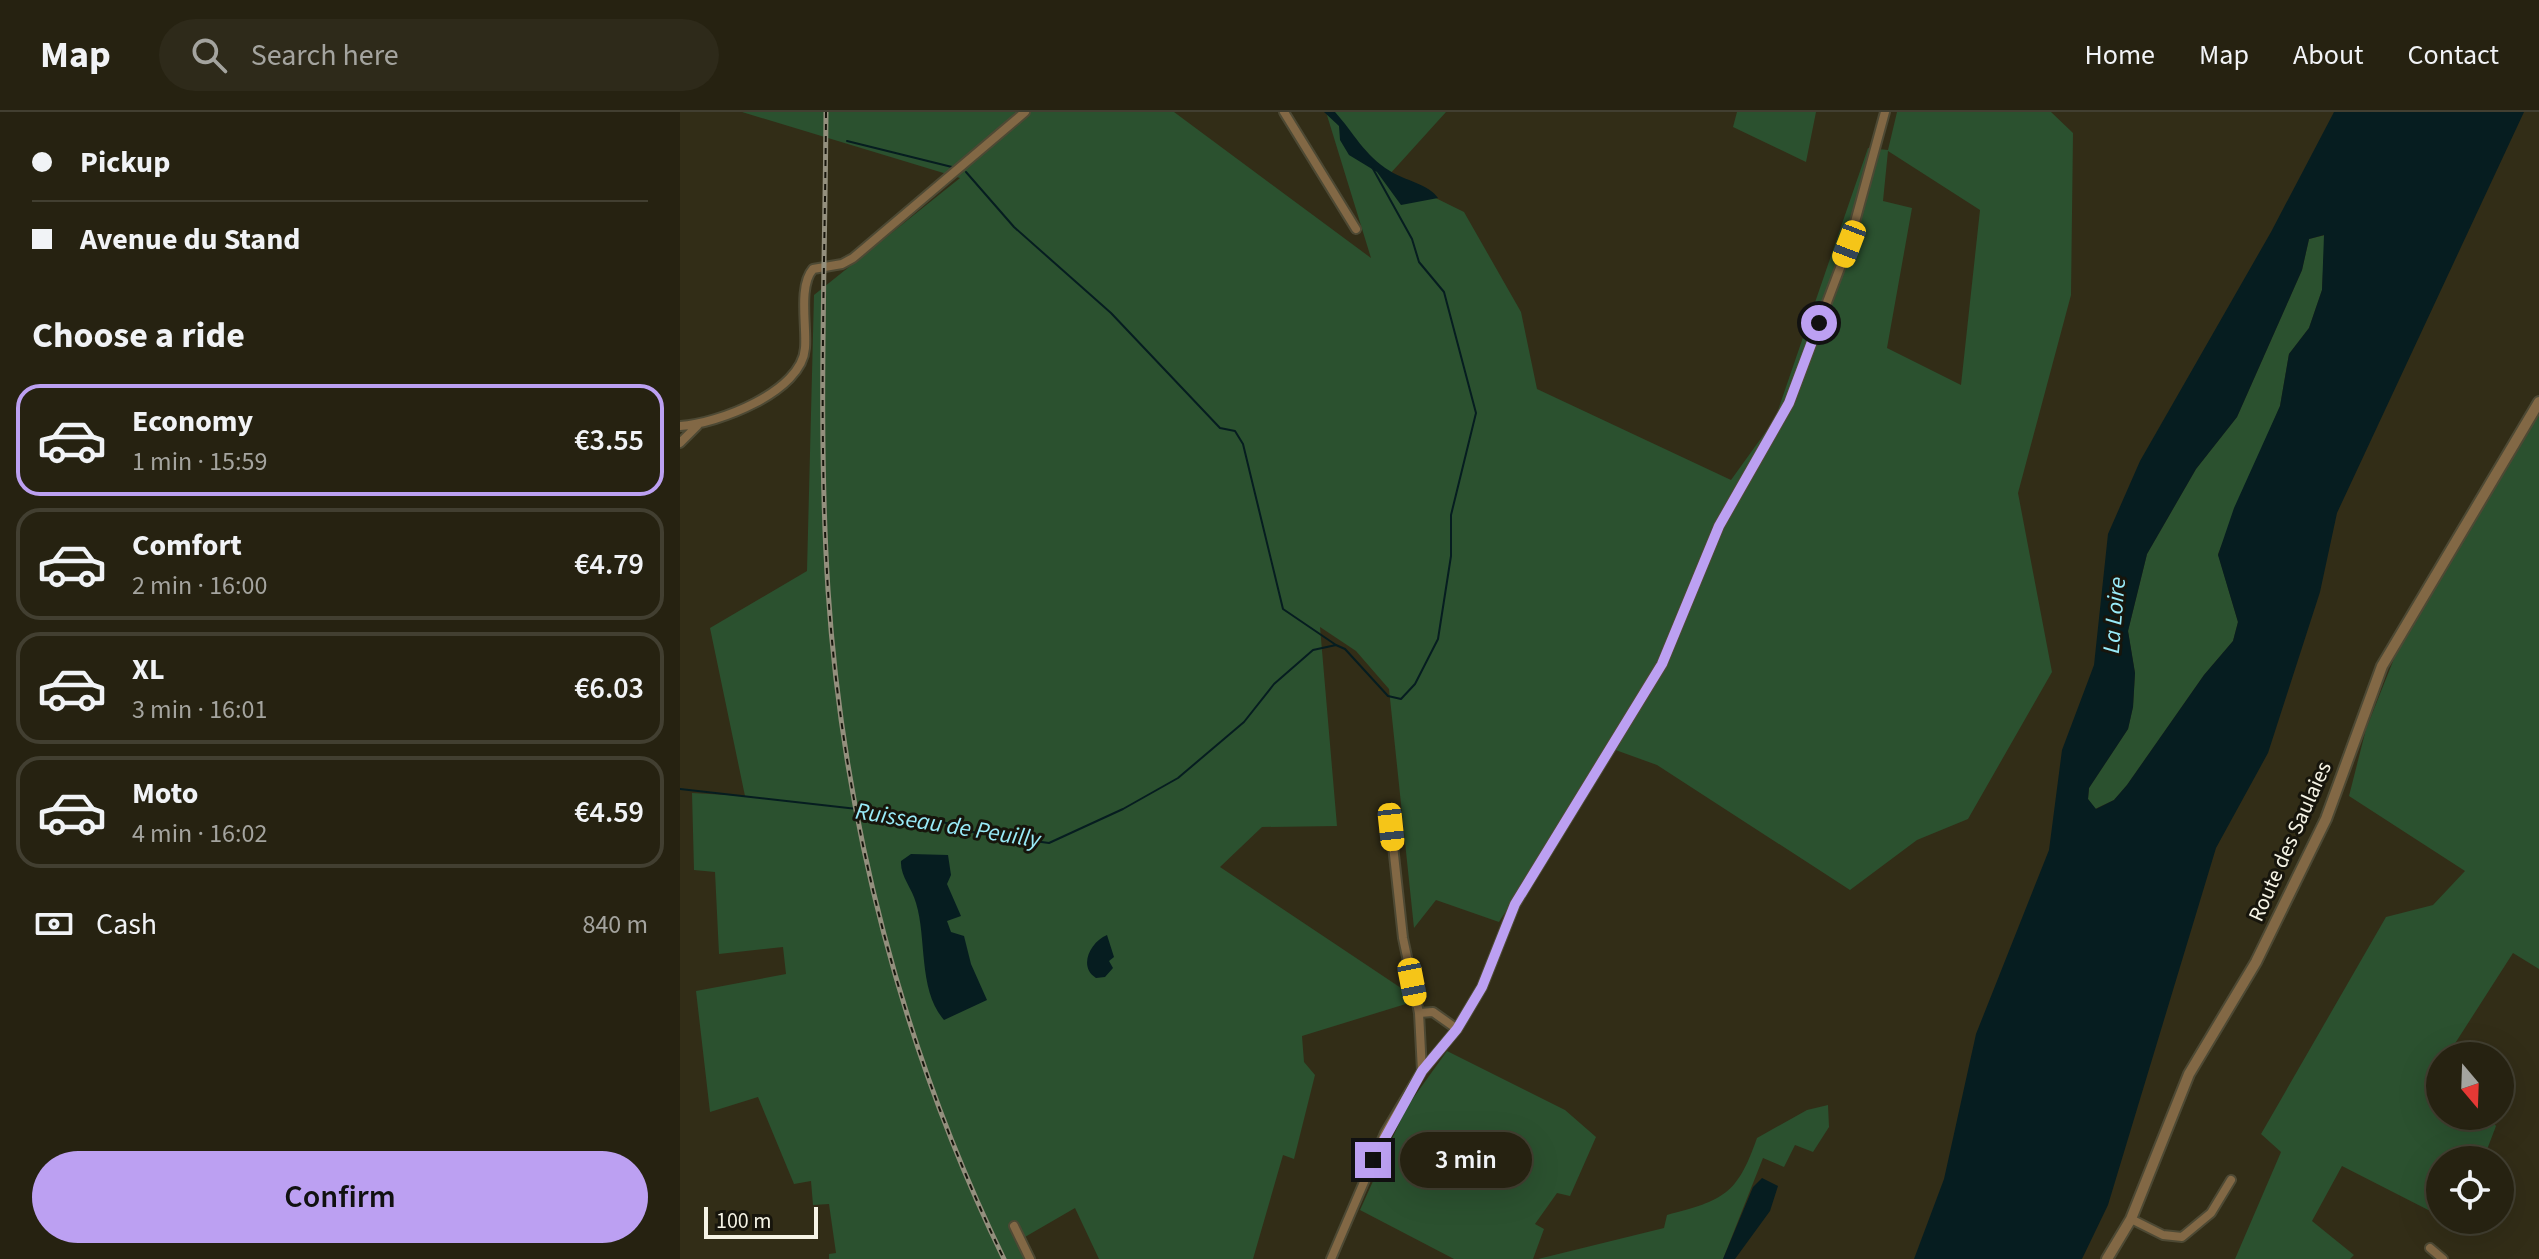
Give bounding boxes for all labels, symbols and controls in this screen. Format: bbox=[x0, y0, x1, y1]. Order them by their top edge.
search box bbox=[159, 19, 719, 91]
text: Map bbox=[40, 28, 111, 82]
icon: search bbox=[187, 33, 231, 77]
text: Search here bbox=[251, 34, 399, 77]
text: Home bbox=[2084, 35, 2155, 75]
text: Map bbox=[2199, 35, 2249, 75]
text: About bbox=[2293, 35, 2364, 75]
text: Contact bbox=[2408, 35, 2499, 75]
text: Pickup bbox=[80, 141, 170, 184]
car bbox=[1829, 217, 1869, 271]
text: Avenue du Stand bbox=[80, 218, 301, 261]
route start bbox=[1801, 305, 1837, 341]
text: Choose a ride bbox=[32, 310, 245, 361]
text: Economy bbox=[132, 400, 253, 443]
icon: car bbox=[36, 404, 108, 476]
text: €3.55 bbox=[574, 419, 644, 462]
text: 1 min · 15:59 bbox=[132, 443, 267, 480]
text: Comfort bbox=[132, 524, 242, 567]
icon: car bbox=[36, 528, 108, 600]
text: €4.79 bbox=[574, 543, 644, 586]
text: 2 min · 16:00 bbox=[132, 567, 267, 604]
water label: La Loire bbox=[2094, 575, 2135, 655]
text: XL bbox=[132, 648, 165, 691]
icon: car bbox=[36, 652, 108, 724]
text: €6.03 bbox=[574, 667, 644, 710]
text: 3 min · 16:01 bbox=[132, 691, 267, 728]
street label: Route des Saulaies bbox=[2240, 756, 2340, 927]
text: Moto bbox=[132, 772, 198, 815]
icon: car bbox=[36, 776, 108, 848]
text: €4.59 bbox=[574, 791, 644, 834]
water label: Ruisseau de Peuilly bbox=[853, 794, 1044, 858]
car bbox=[1377, 802, 1405, 852]
text: 4 min · 16:02 bbox=[132, 815, 267, 852]
icon: cash bbox=[32, 902, 76, 946]
text: Cash bbox=[96, 903, 157, 946]
text: 840 m bbox=[582, 906, 648, 943]
car bbox=[1396, 956, 1428, 1008]
north arrow bbox=[2426, 1042, 2514, 1130]
map controls bbox=[2426, 1042, 2514, 1234]
callout: 3 min bbox=[1401, 1132, 1533, 1188]
text: 3 min bbox=[1435, 1141, 1497, 1178]
route end bbox=[1355, 1142, 1391, 1178]
button: locate bbox=[2426, 1146, 2514, 1234]
button: Confirm bbox=[32, 1151, 648, 1243]
scale bar bbox=[704, 1203, 818, 1239]
text: 100 m bbox=[716, 1205, 771, 1237]

